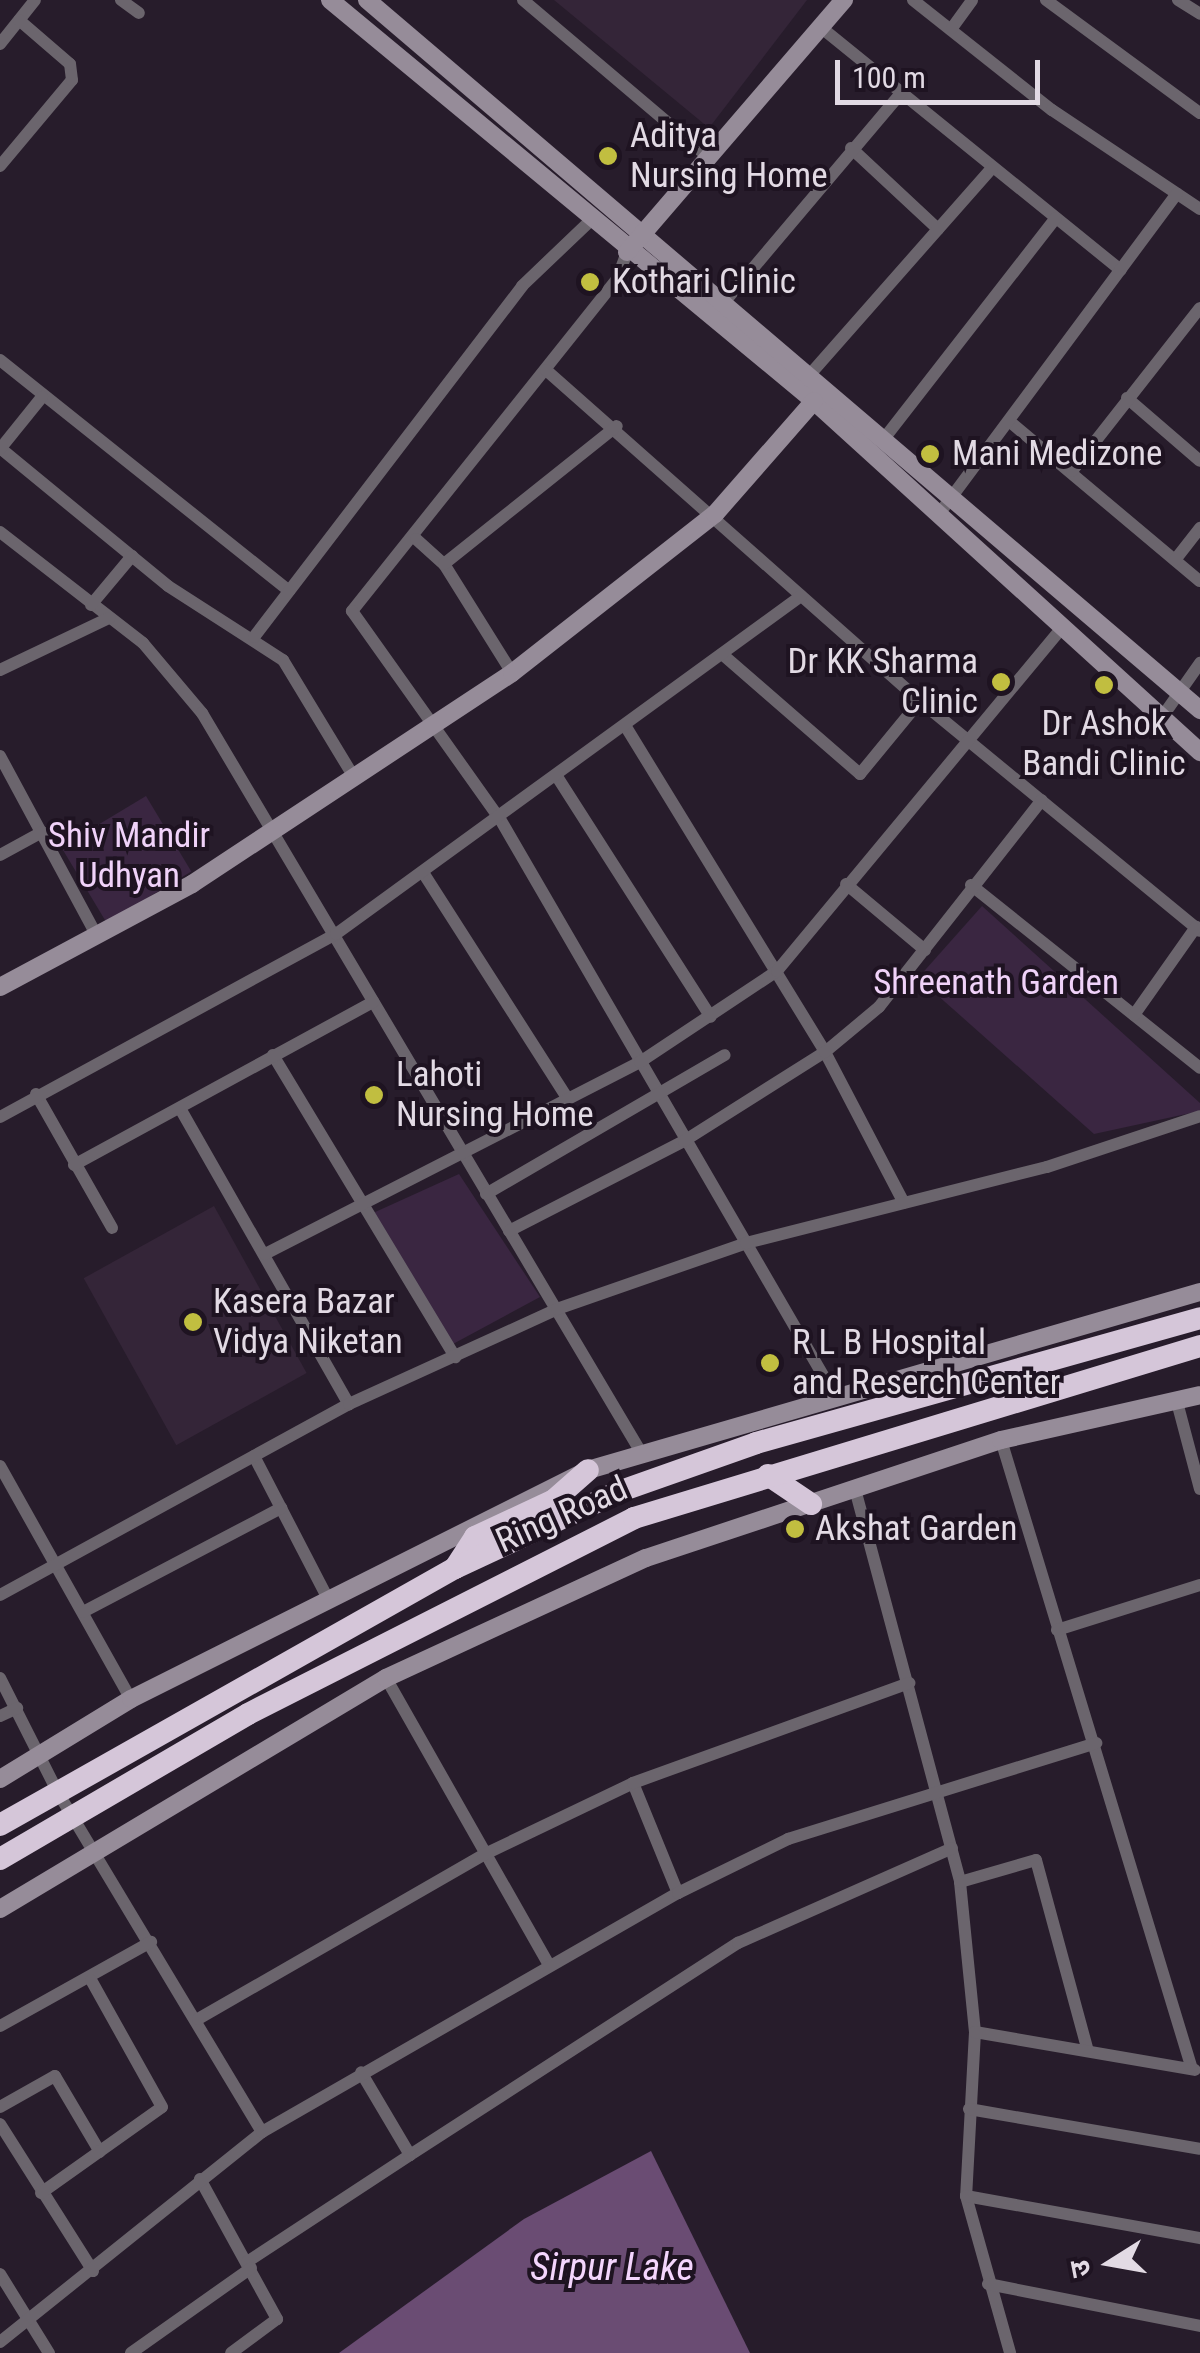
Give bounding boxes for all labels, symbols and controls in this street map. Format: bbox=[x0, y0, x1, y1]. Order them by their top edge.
scale bar bbox=[840, 40, 1045, 102]
text: 100 m bbox=[852, 60, 926, 95]
place label: Aditya Nursing Home bbox=[630, 115, 828, 197]
marker: Aditya Nursing Home bbox=[595, 143, 621, 169]
place label: Kothari Clinic bbox=[612, 261, 796, 303]
marker: Kothari Clinic bbox=[577, 269, 603, 295]
place label: Mani Medizone bbox=[952, 433, 1162, 475]
marker: Mani Medizone bbox=[917, 441, 943, 467]
place label: Dr KK Sharma Clinic bbox=[788, 641, 978, 723]
marker: Dr KK Sharma Clinic bbox=[988, 669, 1014, 695]
marker: Dr Ashok Bandi Clinic bbox=[1091, 672, 1117, 698]
place label: Dr Ashok Bandi Clinic bbox=[1022, 703, 1186, 785]
park label: Shiv Mandir Udhyan bbox=[48, 815, 210, 897]
park label: Shreenath Garden bbox=[873, 962, 1119, 1004]
place label: Lahoti Nursing Home bbox=[396, 1054, 594, 1136]
marker: Lahoti Nursing Home bbox=[361, 1082, 387, 1108]
place label: Kasera Bazar Vidya Niketan bbox=[213, 1281, 403, 1363]
marker: Kasera Bazar Vidya Niketan bbox=[182, 1311, 204, 1333]
place label: R L B Hospital and Reserch Center bbox=[792, 1322, 1061, 1404]
marker: R L B Hospital and Reserch Center bbox=[757, 1350, 783, 1376]
street label: Ring Road bbox=[490, 1468, 634, 1562]
place label: Akshat Garden bbox=[815, 1508, 1017, 1550]
marker: Akshat Garden bbox=[784, 1518, 806, 1540]
north arrow bbox=[1060, 2213, 1160, 2313]
water label: Sirpur Lake bbox=[530, 2245, 694, 2291]
text: उ bbox=[1062, 2258, 1098, 2280]

